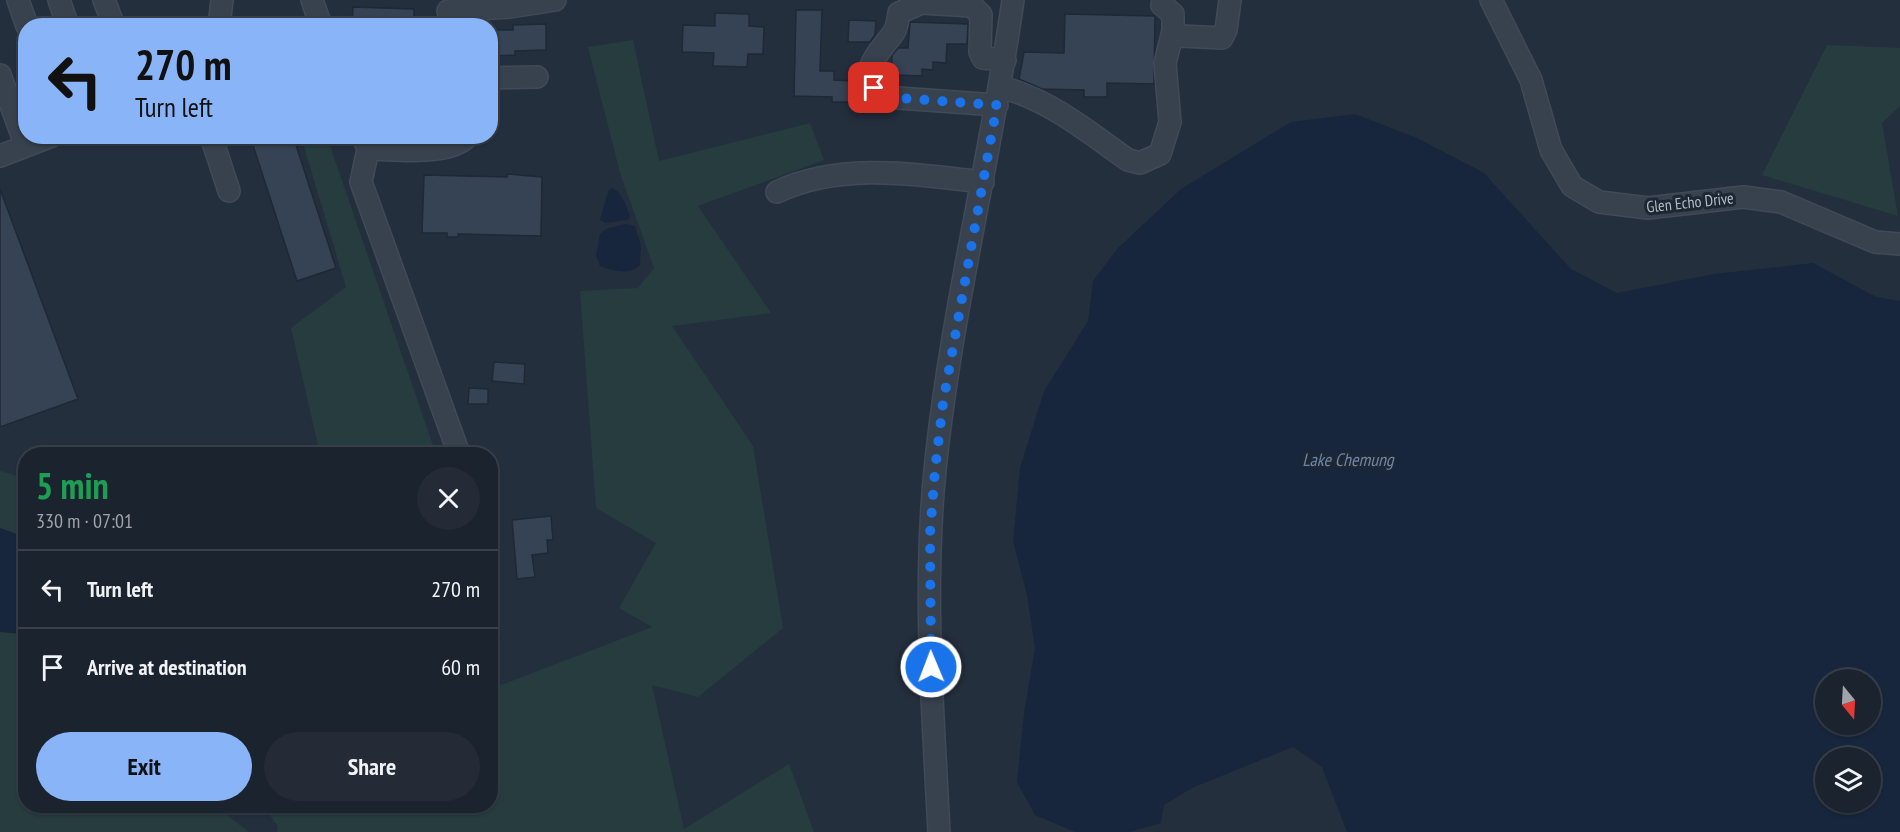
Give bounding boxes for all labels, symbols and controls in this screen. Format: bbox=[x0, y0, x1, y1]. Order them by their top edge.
text: 270 m bbox=[135, 37, 232, 92]
icon: left bbox=[36, 42, 114, 120]
pin bbox=[848, 62, 899, 113]
icon: arrive bbox=[857, 71, 890, 104]
text: Turn left bbox=[135, 90, 213, 124]
street label: Glen Echo Drive bbox=[1645, 187, 1735, 217]
water label: Lake Chemung bbox=[1302, 448, 1395, 471]
text: 5 min bbox=[36, 462, 109, 509]
button: close bbox=[417, 467, 480, 530]
text: 330 m · 07:01 bbox=[36, 508, 133, 534]
icon: left bbox=[36, 573, 69, 606]
text: Turn left bbox=[87, 575, 153, 603]
text: 270 m bbox=[431, 575, 480, 603]
position arrow bbox=[899, 635, 963, 699]
icon: arrive bbox=[36, 651, 69, 684]
text: Arrive at destination bbox=[87, 653, 247, 681]
text: 60 m bbox=[441, 653, 480, 681]
north arrow bbox=[1815, 669, 1881, 735]
map controls bbox=[1815, 669, 1881, 813]
button: Exit bbox=[36, 732, 252, 801]
button: Share bbox=[264, 732, 480, 801]
button: layers bbox=[1815, 747, 1881, 813]

